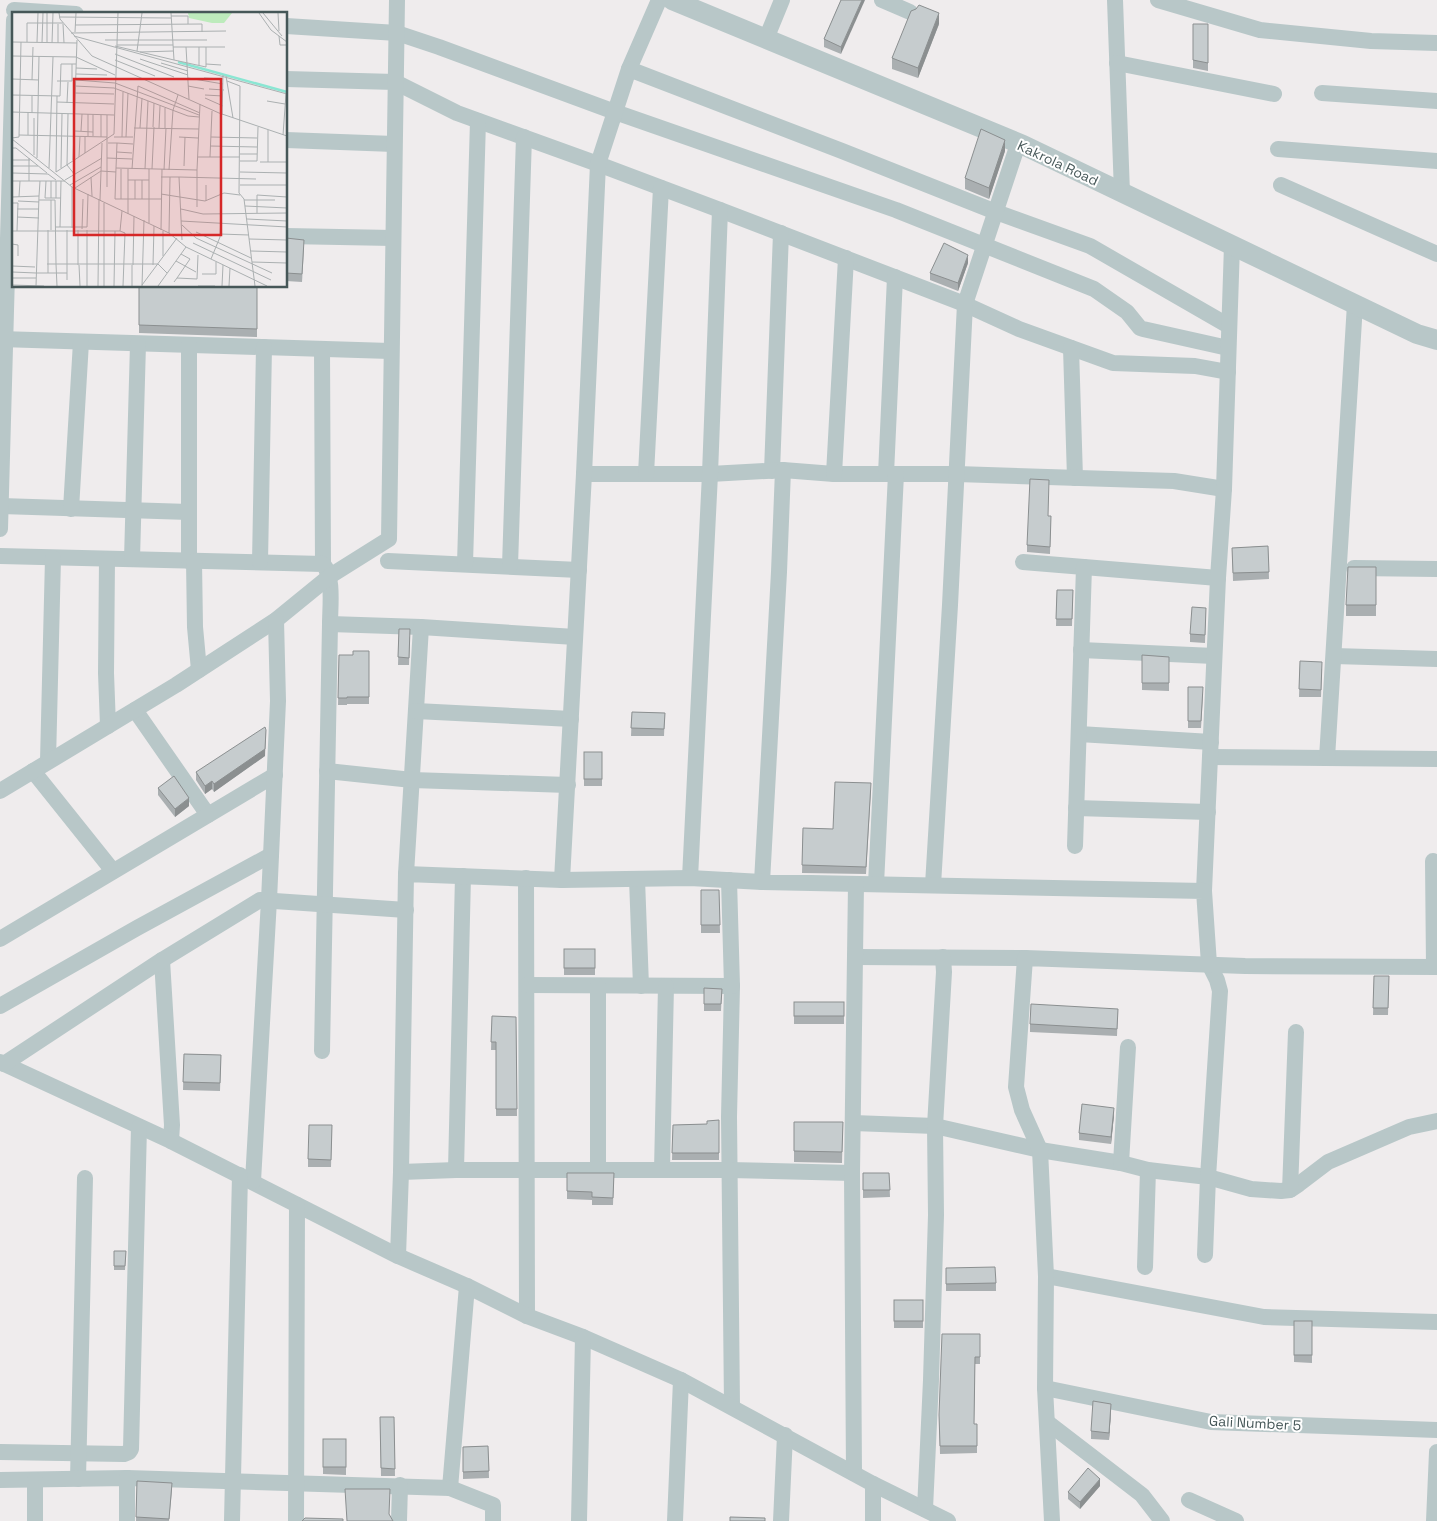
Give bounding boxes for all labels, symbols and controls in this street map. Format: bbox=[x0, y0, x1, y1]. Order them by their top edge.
inset map bbox=[12, 12, 288, 288]
street label: Kakrola Road bbox=[1015, 136, 1101, 190]
street label: Gali Number 5 bbox=[1208, 1412, 1302, 1434]

